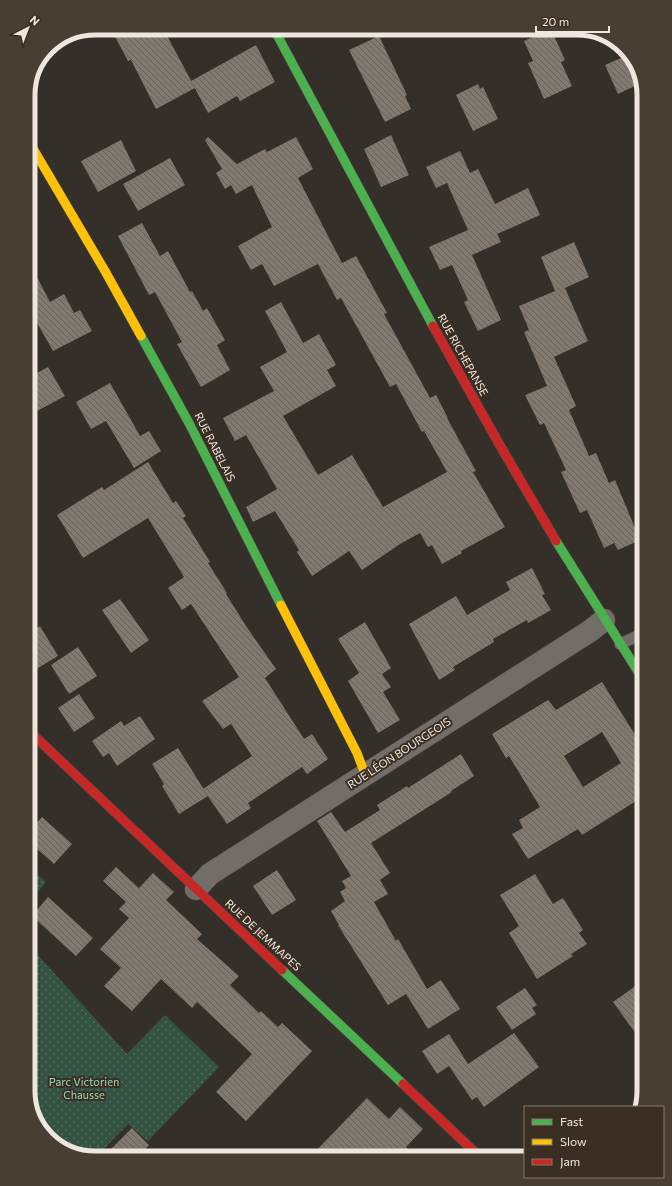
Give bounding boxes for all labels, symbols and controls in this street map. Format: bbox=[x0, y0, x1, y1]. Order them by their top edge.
north arrow bbox=[8, 8, 48, 48]
scale bar bbox=[536, 8, 609, 34]
text: N bbox=[28, 13, 42, 28]
text: 20 m bbox=[542, 14, 569, 28]
street label: RUE RICHEPANSE bbox=[436, 311, 491, 398]
street label: RUE RABELAIS bbox=[192, 410, 238, 484]
street label: RUE LÉON BOURGEOIS bbox=[344, 713, 453, 791]
street label: RUE DE JEMMAPES bbox=[222, 896, 304, 974]
park label: Parc Victorien Chausse bbox=[49, 1075, 119, 1101]
legend bbox=[524, 1106, 664, 1178]
text: Fast bbox=[560, 1114, 583, 1128]
text: Slow bbox=[560, 1134, 587, 1148]
text: Jam bbox=[560, 1154, 580, 1169]

